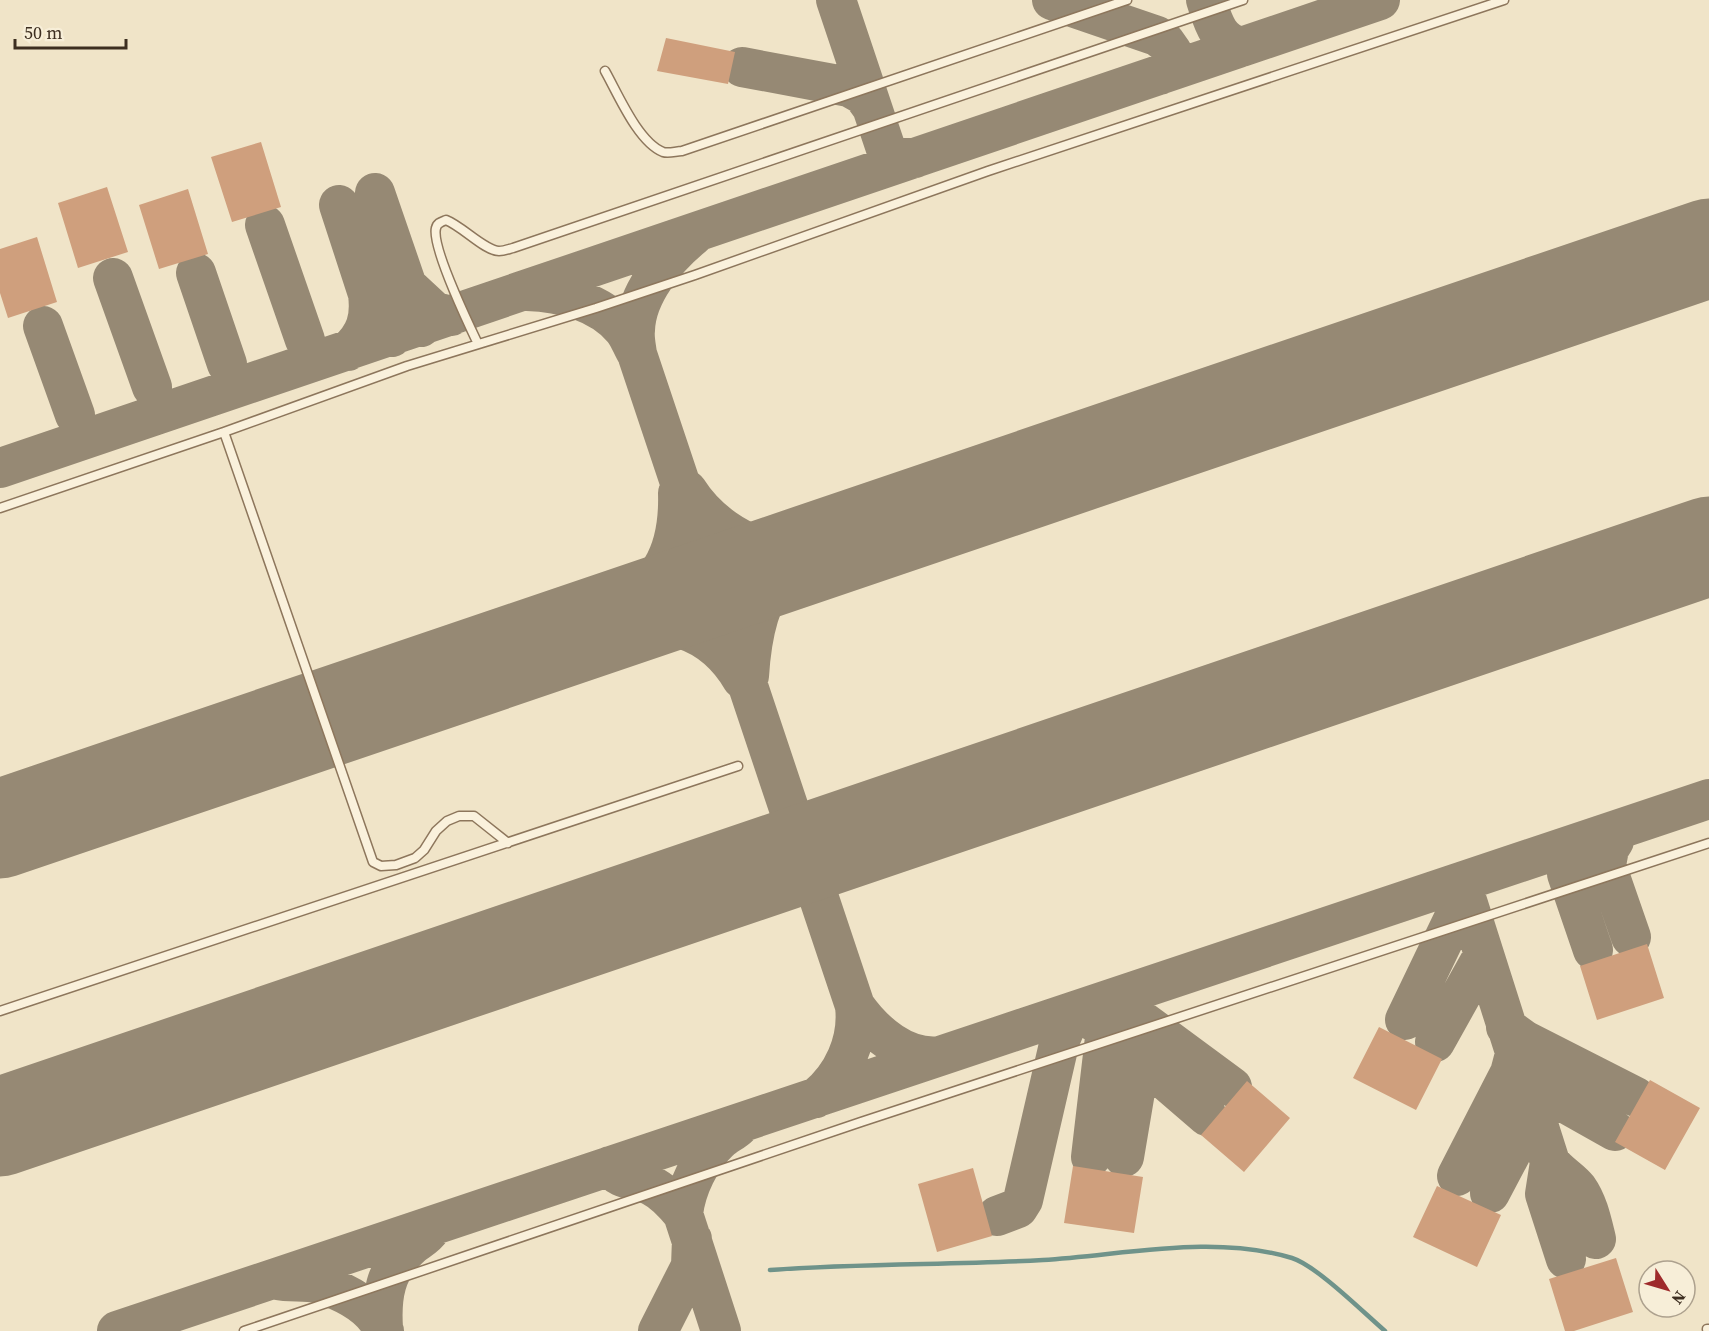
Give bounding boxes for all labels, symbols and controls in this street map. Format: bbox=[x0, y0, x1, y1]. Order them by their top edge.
scale bar bbox=[15, 12, 126, 50]
text: 50 m bbox=[24, 20, 62, 45]
north arrow bbox=[1637, 1259, 1697, 1319]
text: N bbox=[1666, 1287, 1691, 1310]

